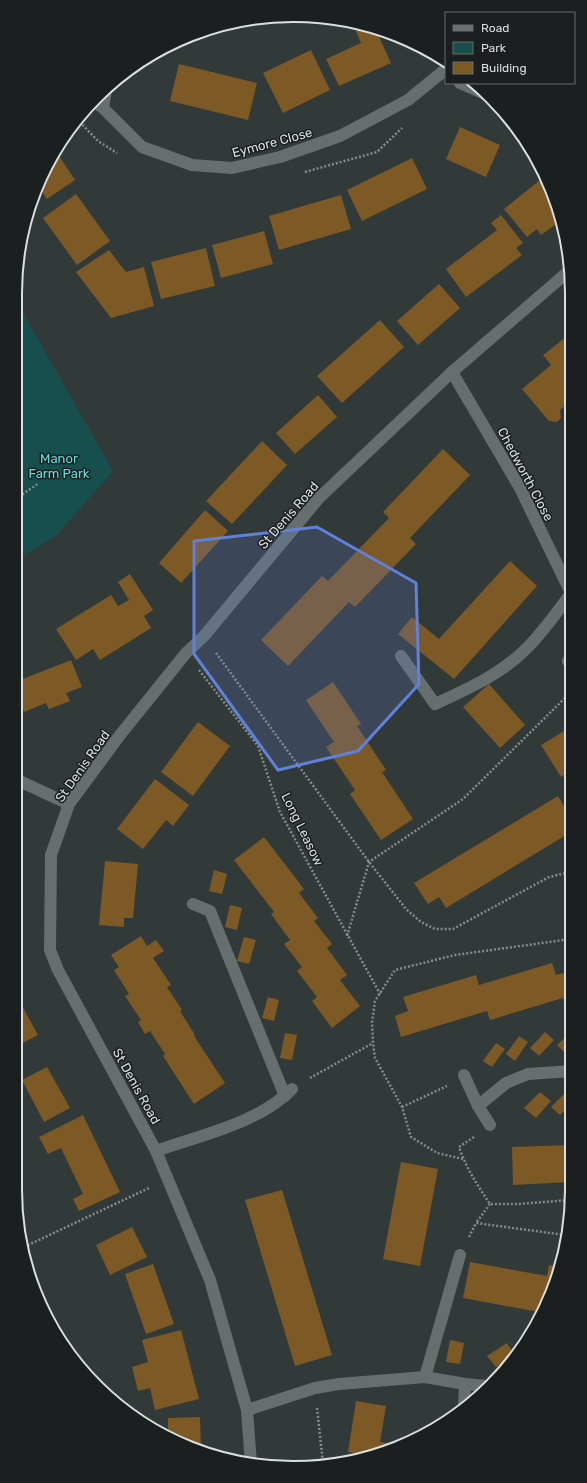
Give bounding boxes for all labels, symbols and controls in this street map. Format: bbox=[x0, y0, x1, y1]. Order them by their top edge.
legend bbox=[445, 12, 575, 84]
text: Road bbox=[481, 21, 509, 35]
text: Park bbox=[481, 41, 507, 55]
text: Building bbox=[481, 61, 527, 75]
street label: Eymore Close bbox=[230, 125, 314, 160]
street label: Chedworth Close bbox=[495, 425, 557, 524]
park label: Manor Farm Park bbox=[28, 451, 90, 481]
street label: St Denis Road bbox=[255, 479, 322, 552]
street label: St Denis Road bbox=[52, 727, 113, 805]
street label: Long Leasow bbox=[277, 790, 327, 869]
street label: St Denis Road bbox=[110, 1046, 164, 1127]

